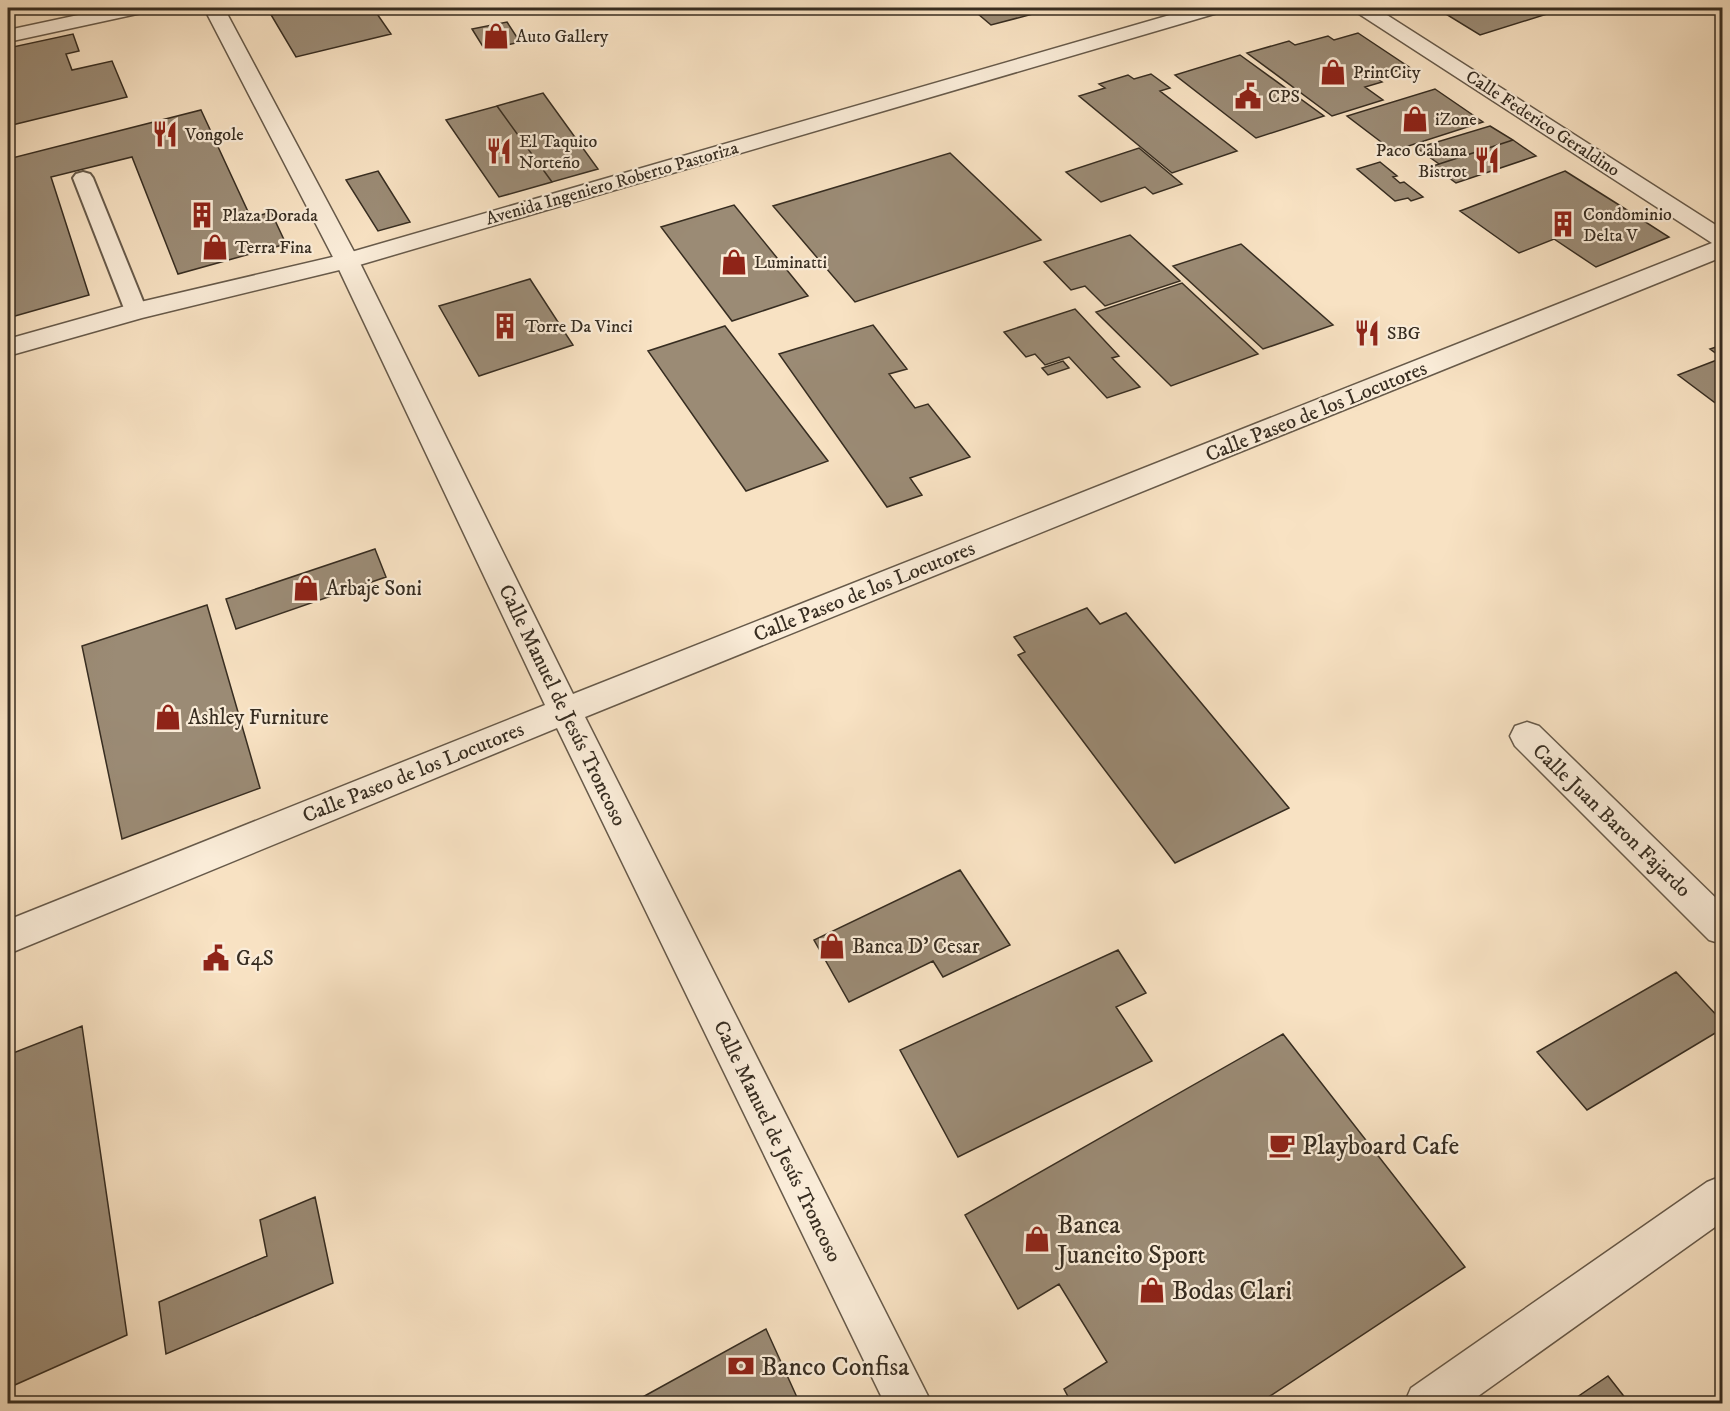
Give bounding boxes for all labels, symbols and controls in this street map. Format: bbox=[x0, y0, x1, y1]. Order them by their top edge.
shop icon: Auto Gallery bbox=[481, 21, 511, 51]
place label: Auto Gallery bbox=[516, 26, 609, 48]
shop icon: PrintCity bbox=[1318, 57, 1348, 87]
place label: PrintCity bbox=[1353, 62, 1421, 84]
street label: Calle Federico Geraldino bbox=[1461, 66, 1624, 182]
public building icon: CPS bbox=[1233, 81, 1263, 111]
place label: CPS bbox=[1268, 86, 1300, 108]
shop icon: iZone bbox=[1400, 104, 1430, 134]
place label: iZone bbox=[1435, 109, 1477, 131]
restaurant icon: Vongole bbox=[150, 119, 180, 149]
place label: Vongole bbox=[184, 124, 244, 146]
place label: El Taquito Norteño bbox=[519, 131, 598, 174]
restaurant icon: El Taquito Norteño bbox=[484, 136, 514, 166]
street label: Avenida Ingeniero Roberto Pastoriza bbox=[483, 137, 741, 231]
place label: Paco Cabana Bistrot bbox=[1376, 140, 1467, 183]
restaurant icon: Paco Cabana Bistrot bbox=[1472, 145, 1502, 175]
building icon: Plaza Dorada bbox=[187, 200, 217, 230]
place label: Condominio Delta V bbox=[1583, 204, 1672, 247]
place label: Plaza Dorada bbox=[222, 205, 318, 227]
building icon: Condominio Delta V bbox=[1548, 209, 1578, 239]
shop icon: Terra Fina bbox=[200, 232, 230, 262]
place label: Terra Fina bbox=[235, 237, 312, 259]
shop icon: Luminatti bbox=[719, 247, 749, 277]
place label: Luminatti bbox=[754, 252, 827, 274]
building icon: Torre Da Vinci bbox=[490, 311, 520, 341]
place label: Torre Da Vinci bbox=[525, 316, 633, 338]
restaurant icon: SBG bbox=[1352, 318, 1382, 348]
place label: SBG bbox=[1387, 323, 1421, 345]
street label: Calle Paseo de los Locutores bbox=[1202, 356, 1431, 468]
street label: Calle Paseo de los Locutores bbox=[750, 536, 979, 648]
shop icon: Arbaje Soni bbox=[291, 573, 321, 603]
place label: Arbaje Soni bbox=[326, 576, 422, 602]
street label: Calle Manuel de Jesús Troncoso bbox=[492, 580, 632, 830]
shop icon: Ashley Furniture bbox=[153, 702, 183, 732]
place label: Ashley Furniture bbox=[188, 705, 329, 731]
street label: Calle Paseo de los Locutores bbox=[299, 717, 528, 829]
street label: Calle Juan Baron Fajardo bbox=[1527, 738, 1696, 903]
shop icon: Banca D' Cesar bbox=[817, 931, 847, 961]
place label: Banca D' Cesar bbox=[852, 934, 980, 960]
public building icon: G4S bbox=[201, 943, 231, 973]
place label: G4S bbox=[236, 946, 274, 972]
street label: Calle Manuel de Jesús Troncoso bbox=[707, 1016, 847, 1266]
cafe icon: Playboard Cafe bbox=[1267, 1130, 1297, 1160]
place label: Playboard Cafe bbox=[1302, 1130, 1459, 1163]
place label: Banca Juancito Sport bbox=[1055, 1209, 1206, 1272]
shop icon: Banca Juancito Sport bbox=[1022, 1224, 1052, 1254]
shop icon: Bodas Clari bbox=[1137, 1275, 1167, 1305]
place label: Bodas Clari bbox=[1172, 1275, 1292, 1308]
bank icon: Banco Confisa bbox=[726, 1351, 756, 1381]
place label: Banco Confisa bbox=[761, 1351, 909, 1384]

